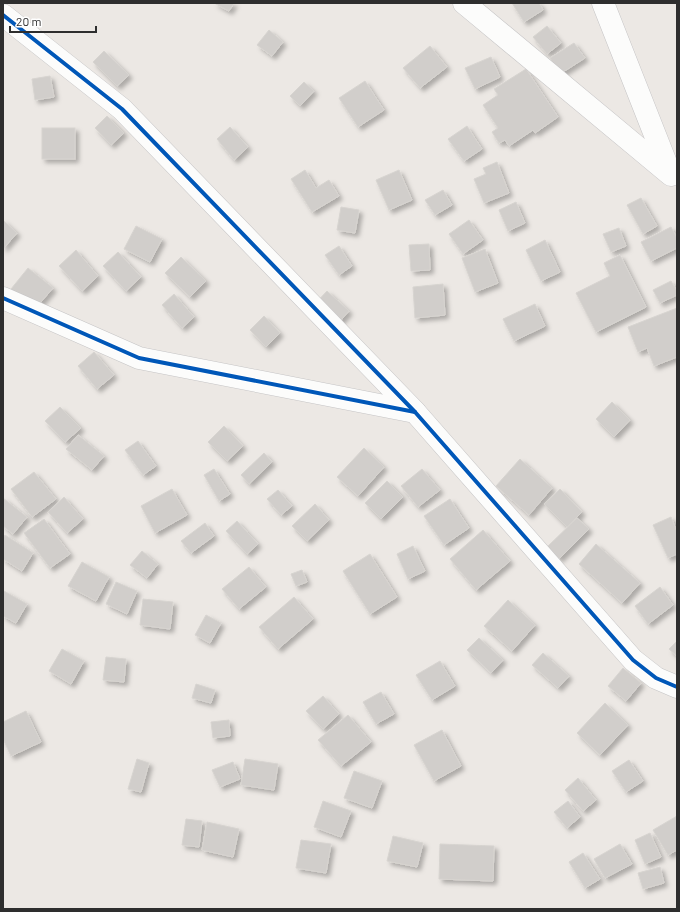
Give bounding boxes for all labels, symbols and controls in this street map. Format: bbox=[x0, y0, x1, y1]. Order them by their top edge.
scale bar bbox=[10, 8, 96, 34]
text: 20 m bbox=[16, 14, 42, 28]

